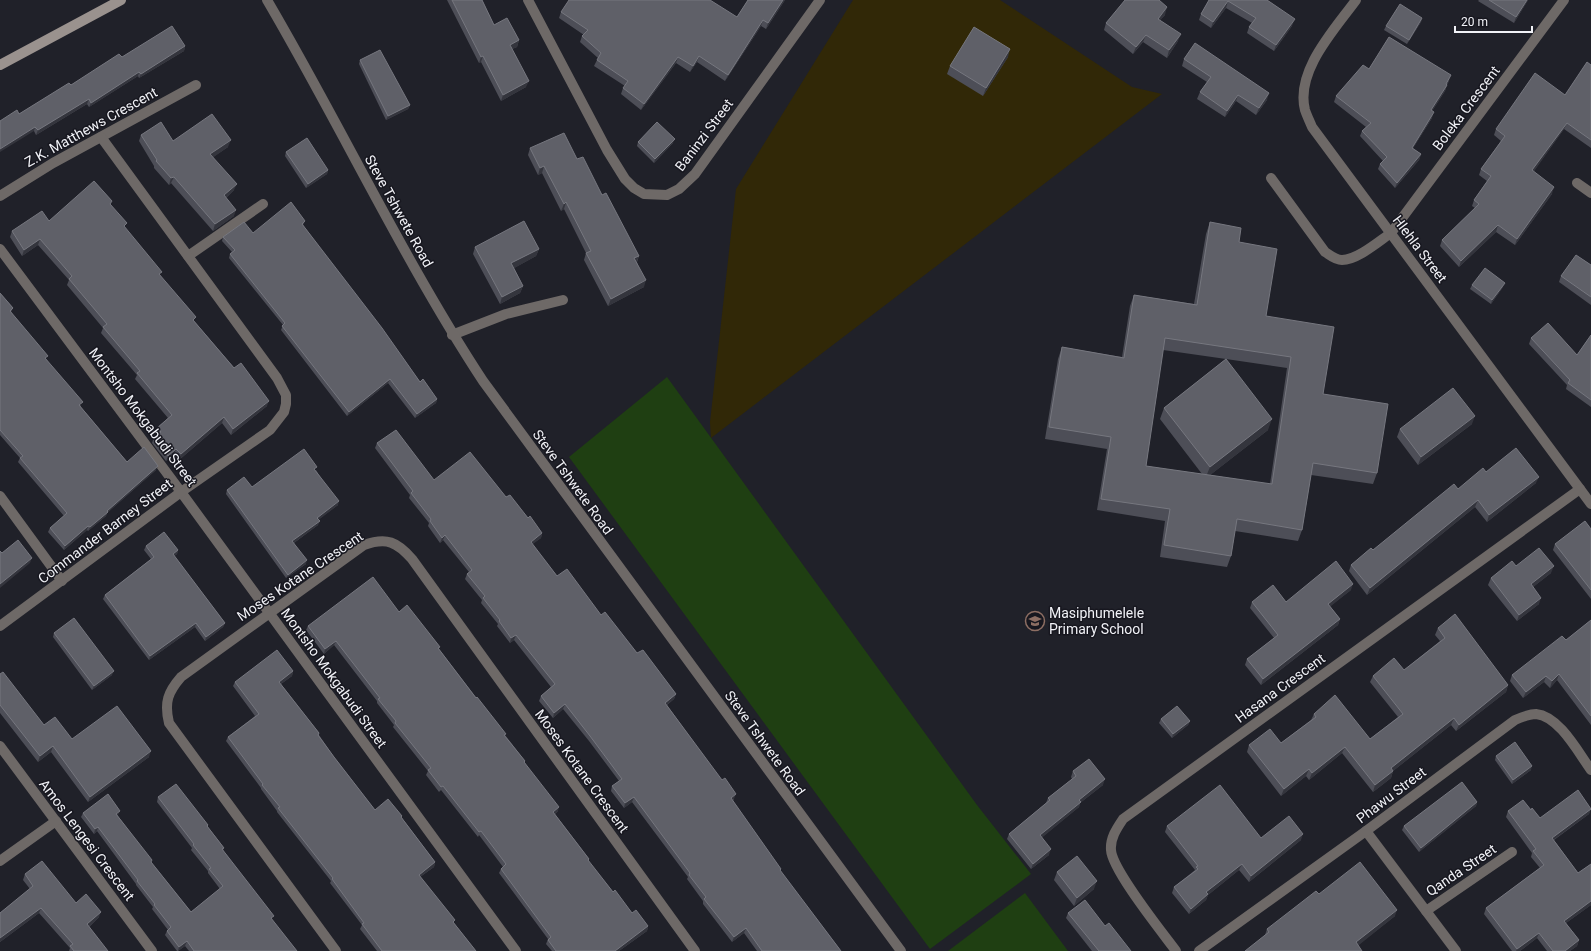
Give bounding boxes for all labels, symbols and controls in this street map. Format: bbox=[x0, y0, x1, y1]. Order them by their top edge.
scale bar bbox=[1455, 8, 1532, 34]
text: 20 m bbox=[1461, 15, 1488, 29]
street label: Boleka Crescent bbox=[1429, 62, 1503, 153]
street label: Z.K. Matthews Crescent bbox=[22, 84, 160, 170]
street label: Baninzi Street bbox=[672, 96, 737, 174]
street label: Steve Tshwete Road bbox=[362, 152, 436, 270]
street label: Hlehla Street bbox=[1390, 212, 1451, 286]
street label: Montsho Mokgabudi Street bbox=[86, 345, 200, 490]
street label: Steve Tshwete Road bbox=[530, 426, 616, 538]
street label: Commander Barney Street bbox=[35, 475, 176, 587]
street label: Moses Kotane Crescent bbox=[234, 528, 366, 624]
street label: Montsho Mokgabudi Street bbox=[278, 605, 390, 751]
place label: Masiphumelele Primary School bbox=[1049, 605, 1144, 637]
school or university icon: Masiphumelele Primary School bbox=[1024, 610, 1046, 632]
street label: Hasana Crescent bbox=[1232, 650, 1328, 726]
street label: Steve Tshwete Road bbox=[722, 687, 808, 799]
street label: Moses Kotane Crescent bbox=[532, 706, 632, 836]
street label: Phawu Street bbox=[1353, 763, 1429, 826]
street label: Amos Lengesi Crescent bbox=[36, 776, 138, 904]
street label: Qanda Street bbox=[1423, 841, 1499, 899]

